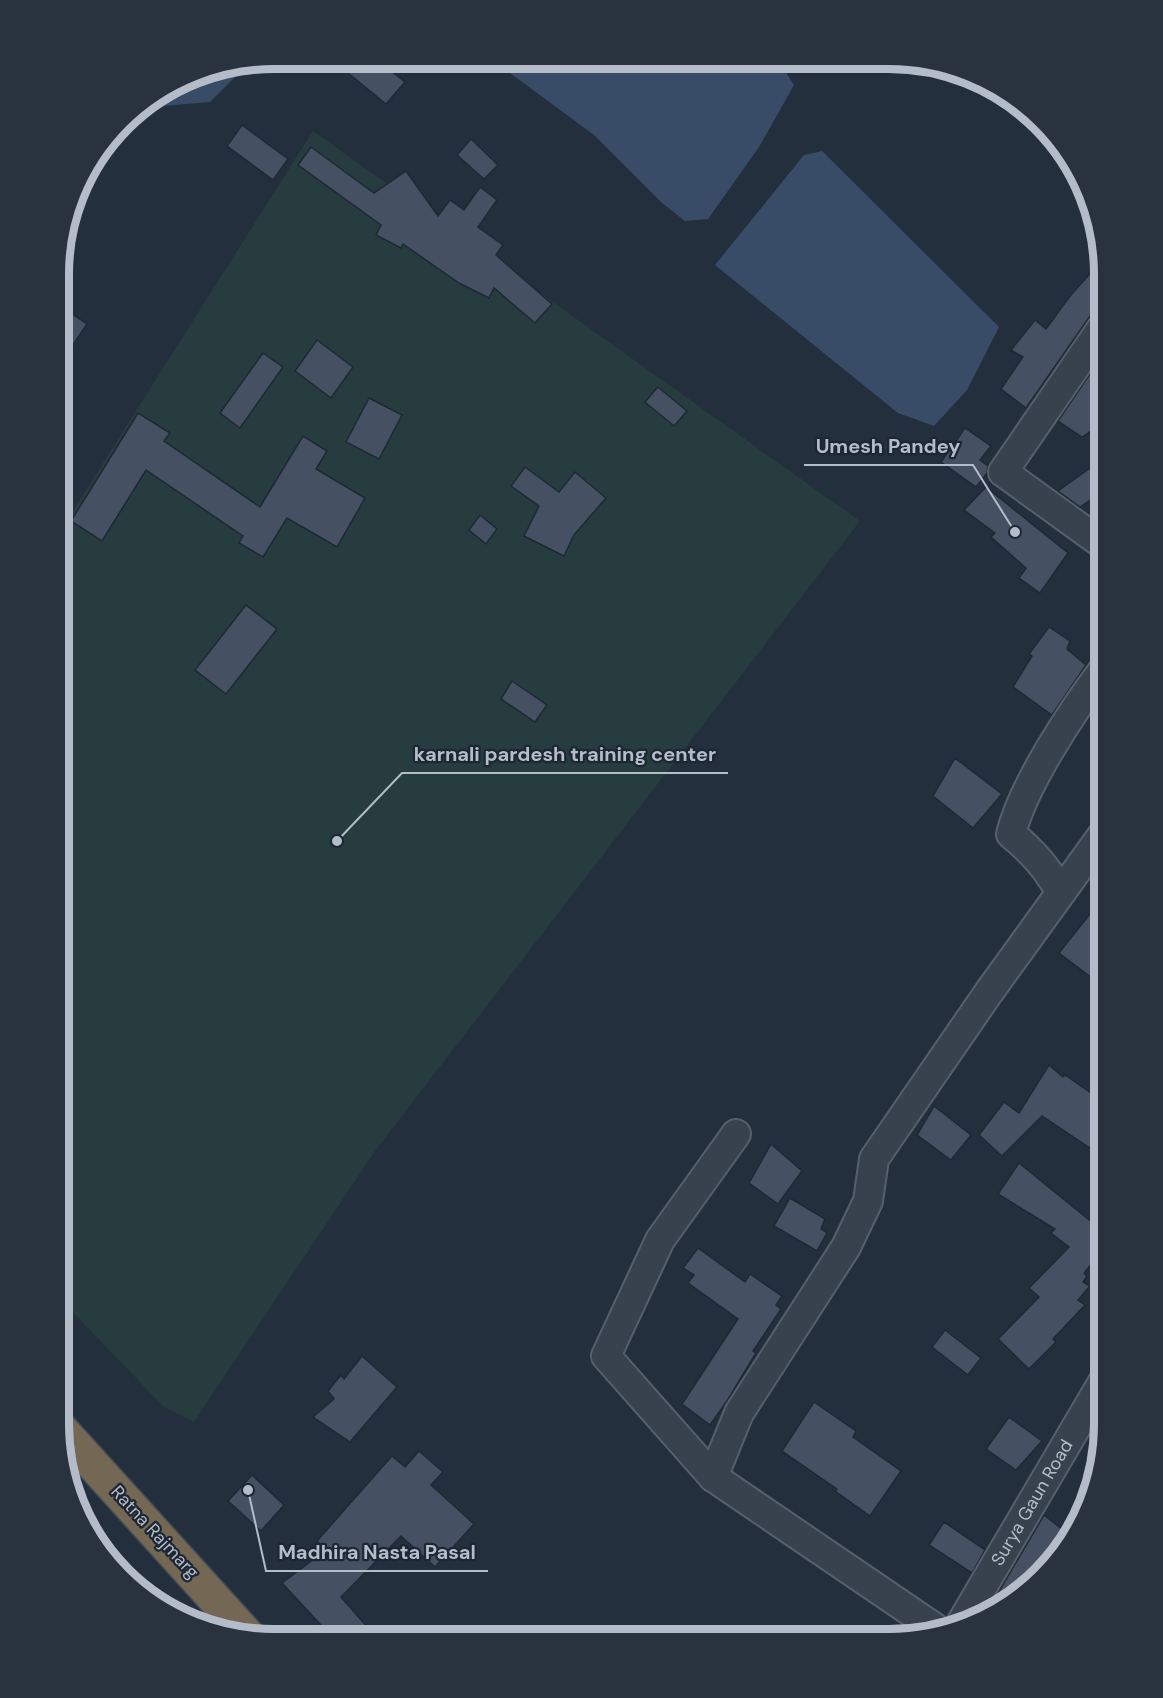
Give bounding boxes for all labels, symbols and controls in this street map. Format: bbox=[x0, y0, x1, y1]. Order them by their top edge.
callout: Umesh Pandey bbox=[804, 427, 973, 465]
text: Umesh Pandey bbox=[816, 433, 960, 459]
callout: karnali pardesh training center bbox=[402, 735, 728, 773]
text: karnali pardesh training center bbox=[414, 741, 716, 767]
street label: Surya Gaun Road bbox=[986, 1435, 1078, 1570]
street label: Ratna Rajmarg bbox=[106, 1480, 204, 1584]
callout: Madhira Nasta Pasal bbox=[266, 1533, 488, 1571]
text: Madhira Nasta Pasal bbox=[278, 1539, 476, 1565]

